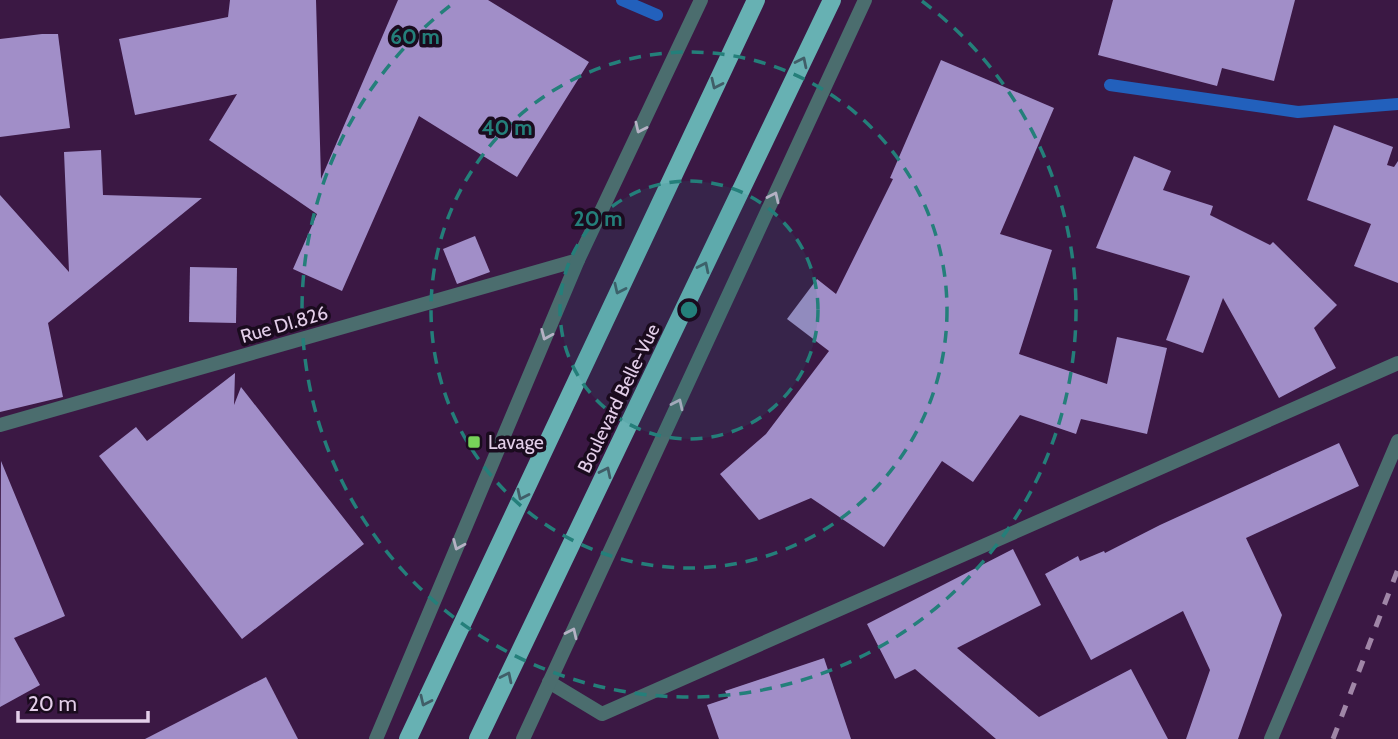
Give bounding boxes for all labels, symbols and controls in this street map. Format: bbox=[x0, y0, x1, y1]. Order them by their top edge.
text: 60 m bbox=[390, 24, 440, 49]
one-way arrow bbox=[794, 57, 808, 69]
one-way arrow bbox=[710, 77, 724, 89]
text: 40 m bbox=[482, 115, 532, 140]
one-way arrow bbox=[635, 121, 649, 133]
one-way arrow bbox=[765, 192, 779, 205]
text: 20 m bbox=[574, 206, 622, 231]
one-way arrow bbox=[695, 262, 709, 274]
one-way arrow bbox=[613, 282, 627, 295]
centre of rings bbox=[677, 298, 701, 322]
street label: Rue DI.826 bbox=[238, 301, 331, 348]
street label: Boulevard Belle-Vue bbox=[572, 320, 665, 476]
one-way arrow bbox=[541, 329, 555, 341]
one-way arrow bbox=[670, 399, 684, 411]
place label: Lavage bbox=[488, 431, 544, 454]
marker: Lavage bbox=[466, 434, 482, 450]
one-way arrow bbox=[597, 467, 611, 479]
one-way arrow bbox=[516, 488, 530, 500]
one-way arrow bbox=[452, 538, 466, 550]
one-way arrow bbox=[564, 627, 578, 640]
one-way arrow bbox=[499, 672, 513, 685]
scale bar bbox=[18, 680, 147, 724]
text: 20 m bbox=[28, 691, 77, 716]
one-way arrow bbox=[419, 694, 433, 706]

